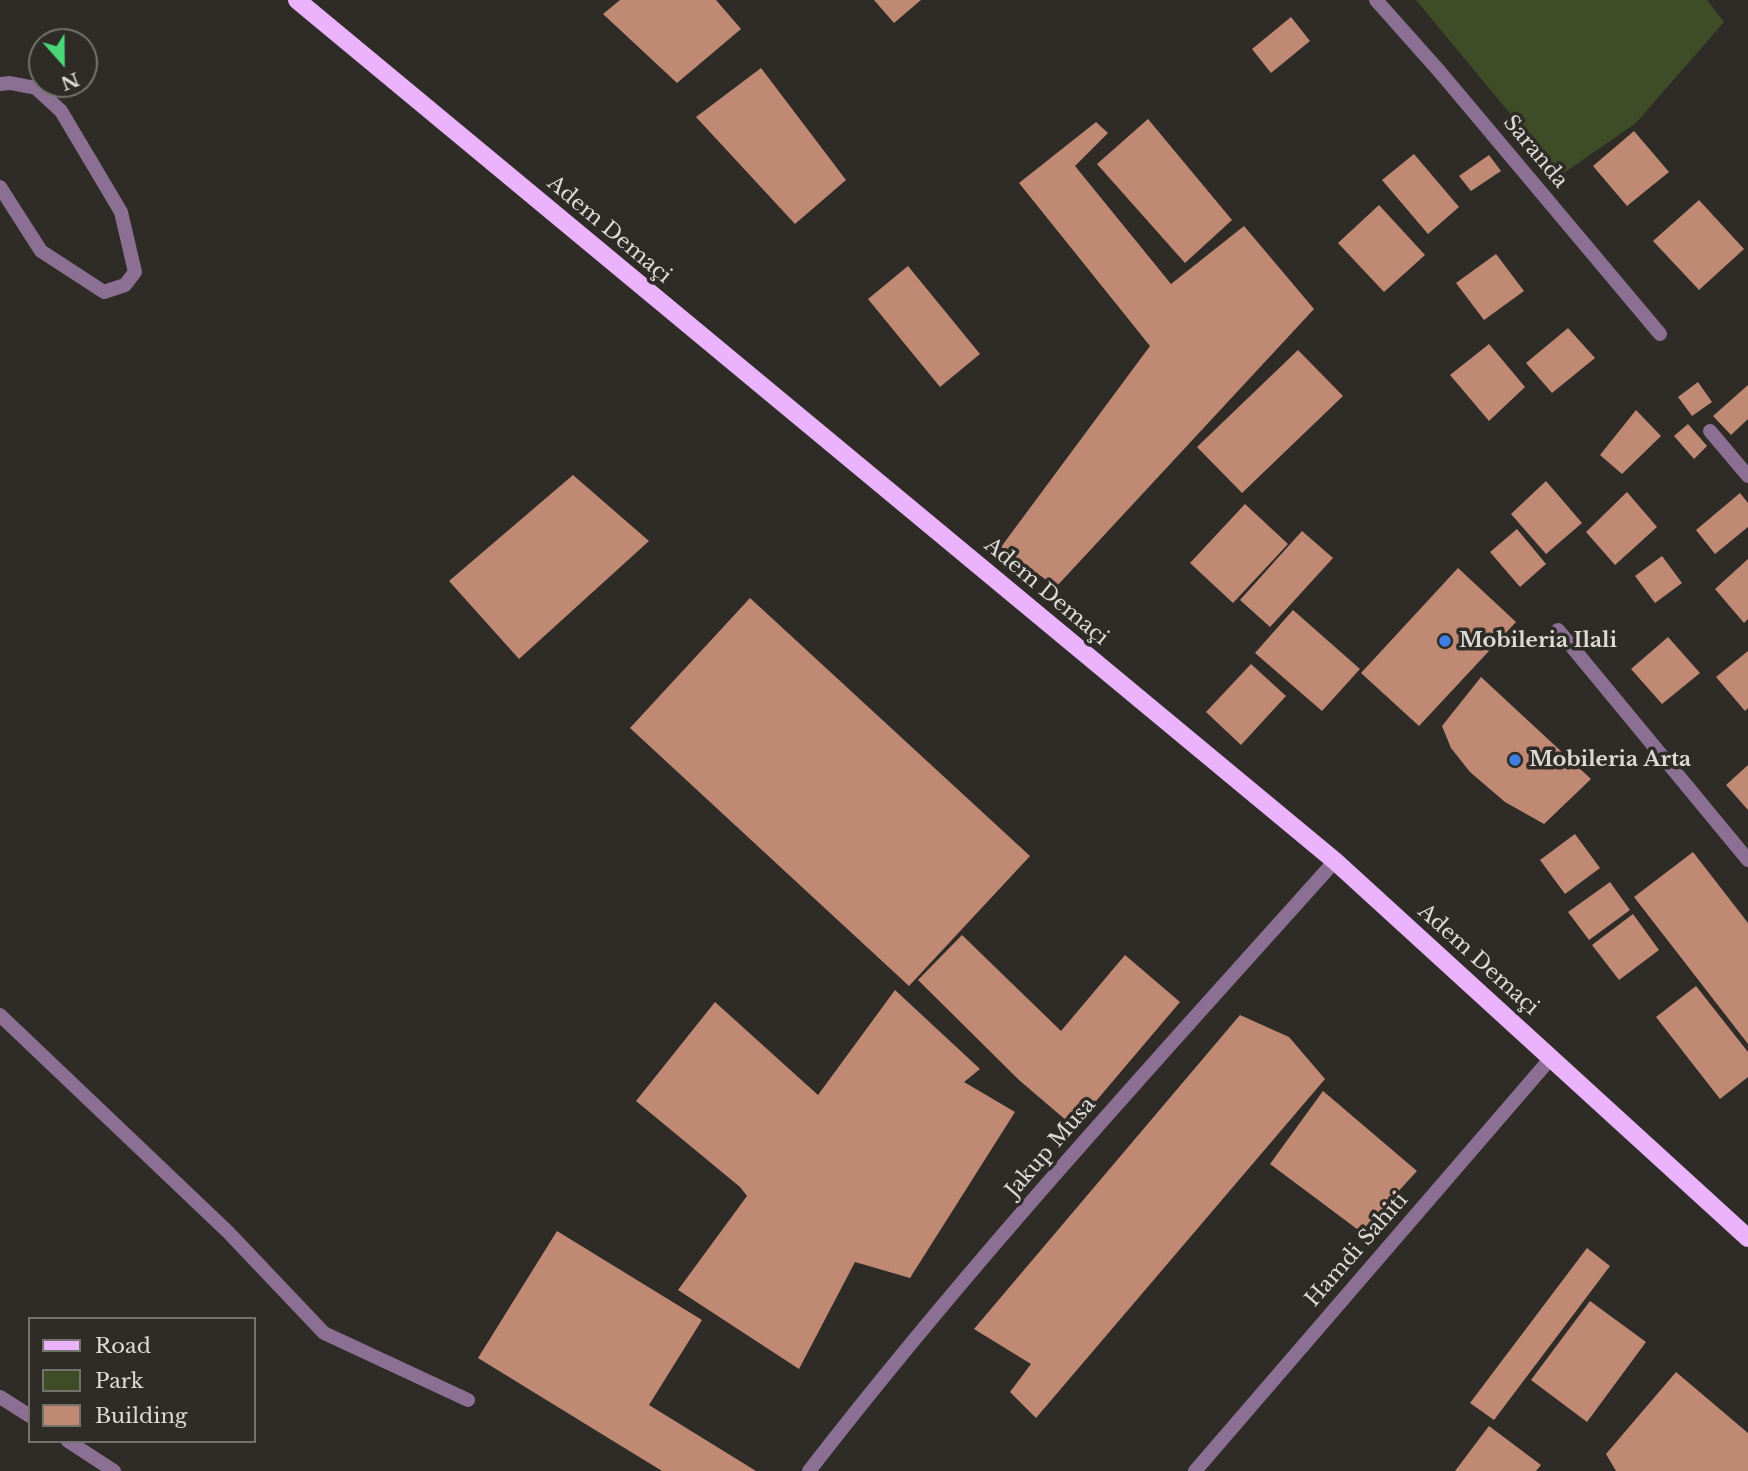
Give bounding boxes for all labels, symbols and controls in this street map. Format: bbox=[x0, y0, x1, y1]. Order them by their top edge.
north arrow bbox=[28, 28, 98, 98]
text: N bbox=[58, 67, 82, 95]
street label: Saranda bbox=[1497, 111, 1573, 193]
street label: Adem Demaçi bbox=[542, 171, 676, 289]
street label: Adem Demaçi bbox=[979, 533, 1113, 651]
place label: Mobileria Ilali bbox=[1459, 628, 1617, 654]
marker: Mobileria Ilali bbox=[1437, 633, 1453, 649]
place label: Mobileria Arta bbox=[1529, 747, 1691, 773]
marker: Mobileria Arta bbox=[1507, 752, 1523, 768]
street label: Adem Demaçi bbox=[1412, 899, 1544, 1021]
street label: Jakup Musa bbox=[1001, 1093, 1101, 1203]
street label: Hamdi Sahiti bbox=[1301, 1188, 1413, 1312]
legend bbox=[28, 1317, 256, 1443]
text: Road bbox=[95, 1333, 151, 1359]
text: Park bbox=[95, 1368, 144, 1394]
text: Building bbox=[95, 1403, 187, 1429]

